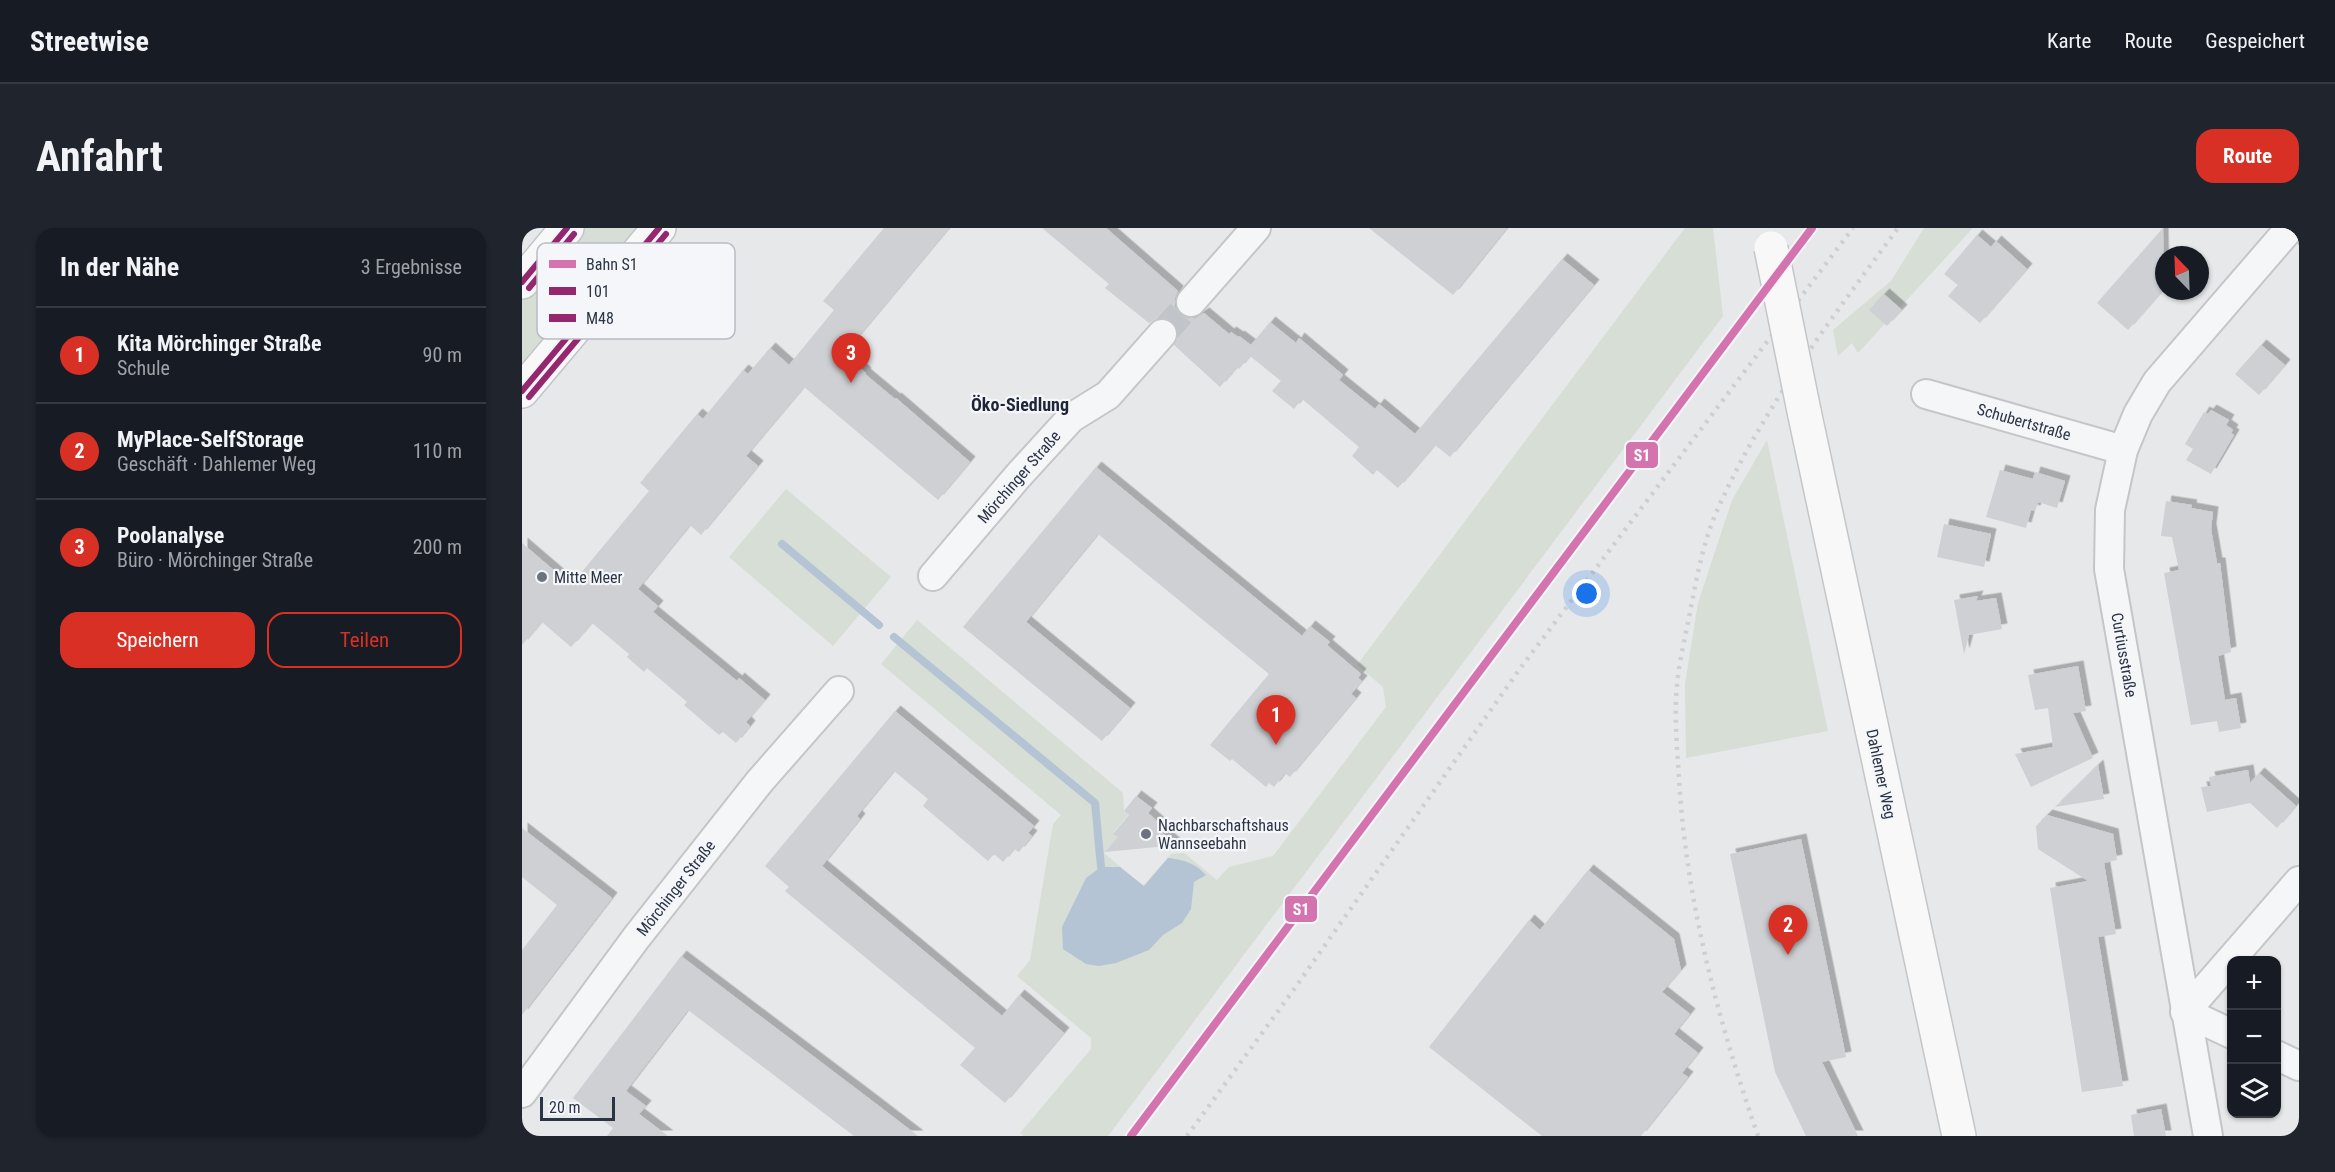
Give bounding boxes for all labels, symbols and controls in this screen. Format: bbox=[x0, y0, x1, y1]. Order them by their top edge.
text: Streetwise bbox=[30, 25, 149, 58]
text: Karte bbox=[2047, 29, 2091, 53]
text: Route bbox=[2124, 29, 2172, 53]
text: Gespeichert bbox=[2205, 29, 2305, 53]
button: Route bbox=[2196, 129, 2299, 183]
text: Anfahrt bbox=[36, 132, 163, 181]
legend bbox=[537, 243, 735, 339]
north arrow bbox=[2155, 246, 2209, 300]
text: In der Nähe bbox=[60, 252, 179, 282]
text: 3 Ergebnisse bbox=[361, 255, 462, 279]
text: Bahn S1 bbox=[586, 255, 638, 274]
text: 101 bbox=[586, 282, 610, 301]
text: M48 bbox=[586, 309, 614, 328]
text: Kita Mörchinger Straße bbox=[117, 331, 322, 356]
pin: 3 bbox=[832, 334, 870, 383]
text: 1 bbox=[74, 343, 85, 367]
text: 90 m bbox=[423, 343, 462, 367]
text: Schule bbox=[117, 356, 170, 380]
district label: Öko-Siedlung bbox=[971, 394, 1069, 415]
street label: Schubertstraße bbox=[1975, 400, 2073, 444]
text: MyPlace-SelfStorage bbox=[117, 427, 304, 452]
street label: Mörchinger Straße bbox=[974, 427, 1064, 527]
text: 2 bbox=[74, 439, 85, 463]
text: 110 m bbox=[413, 439, 462, 463]
line badge: S1 bbox=[1625, 441, 1659, 469]
text: S1 bbox=[1634, 446, 1650, 465]
text: Geschäft · Dahlemer Weg bbox=[117, 452, 316, 476]
text: Poolanalyse bbox=[117, 523, 224, 548]
text: 3 bbox=[74, 535, 85, 559]
text: 200 m bbox=[413, 535, 462, 559]
text: Büro · Mörchinger Straße bbox=[117, 548, 313, 572]
place label: Mitte Meer bbox=[554, 568, 622, 587]
marker: Mitte Meer bbox=[535, 570, 549, 584]
your location bbox=[1572, 579, 1601, 608]
street label: Curtiusstraße bbox=[2107, 611, 2141, 699]
button: Speichern bbox=[60, 612, 255, 668]
button: Teilen bbox=[267, 612, 462, 668]
pin: 1 bbox=[1256, 696, 1296, 745]
street label: Dahlemer Weg bbox=[1862, 727, 1900, 821]
place label: Nachbarschaftshaus Wannseebahn bbox=[1158, 816, 1289, 853]
marker: Nachbarschaftshaus Wannseebahn bbox=[1139, 827, 1153, 841]
street label: Mörchinger Straße bbox=[633, 836, 719, 940]
line badge: S1 bbox=[1284, 895, 1318, 923]
text: S1 bbox=[1293, 900, 1309, 919]
pin: 2 bbox=[1768, 906, 1808, 955]
map controls bbox=[2227, 956, 2281, 1118]
button: + bbox=[2227, 956, 2281, 1010]
button: − bbox=[2227, 1010, 2281, 1064]
button: layers bbox=[2227, 1064, 2281, 1118]
scale bar bbox=[540, 1094, 615, 1122]
text: 20 m bbox=[549, 1098, 581, 1117]

